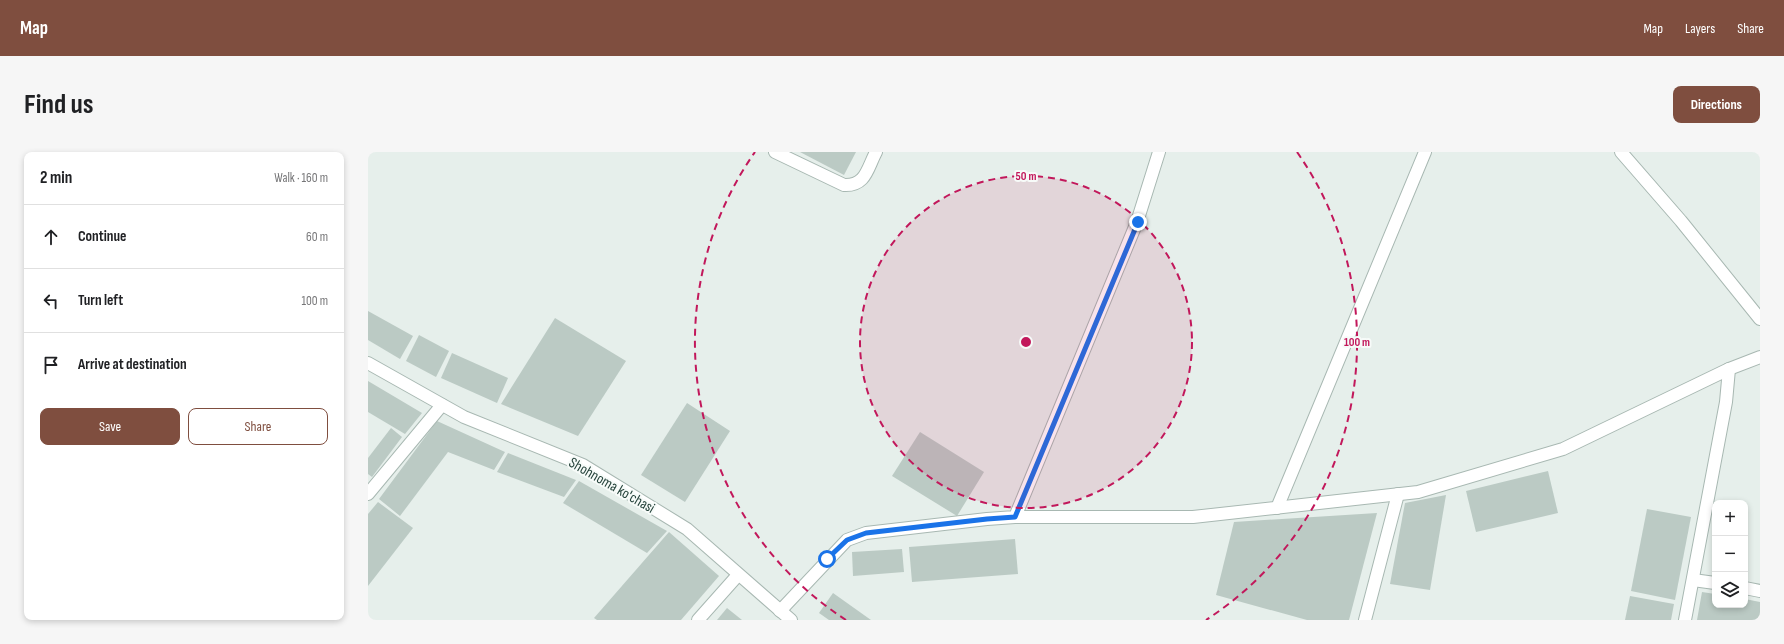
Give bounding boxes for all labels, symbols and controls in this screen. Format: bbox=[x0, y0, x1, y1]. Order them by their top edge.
text: Map bbox=[20, 17, 48, 40]
text: Map bbox=[1643, 20, 1663, 37]
text: Layers bbox=[1685, 20, 1715, 37]
text: Share bbox=[1737, 20, 1764, 37]
button: Directions bbox=[1673, 86, 1760, 123]
text: Find us bbox=[24, 88, 93, 121]
text: 2 min bbox=[40, 168, 72, 188]
text: 50 m bbox=[1016, 169, 1036, 184]
text: Walk · 160 m bbox=[274, 170, 328, 186]
route end bbox=[1129, 213, 1147, 231]
icon: ahead bbox=[40, 226, 62, 248]
text: Continue bbox=[78, 227, 127, 246]
text: 60 m bbox=[306, 229, 328, 245]
icon: left bbox=[40, 290, 62, 312]
text: Turn left bbox=[78, 291, 123, 310]
text: 100 m bbox=[301, 293, 328, 309]
centre of rings bbox=[1019, 335, 1033, 349]
text: 100 m bbox=[1344, 335, 1370, 350]
icon: arrive bbox=[40, 354, 62, 376]
text: Arrive at destination bbox=[78, 355, 187, 374]
button: Save bbox=[40, 408, 180, 445]
button: Share bbox=[188, 408, 328, 445]
street label: Shohnoma ko'chasi bbox=[565, 453, 658, 518]
map controls bbox=[1712, 500, 1748, 608]
button: + bbox=[1712, 500, 1748, 536]
button: − bbox=[1712, 536, 1748, 572]
route start bbox=[818, 550, 836, 568]
button: layers bbox=[1712, 572, 1748, 608]

